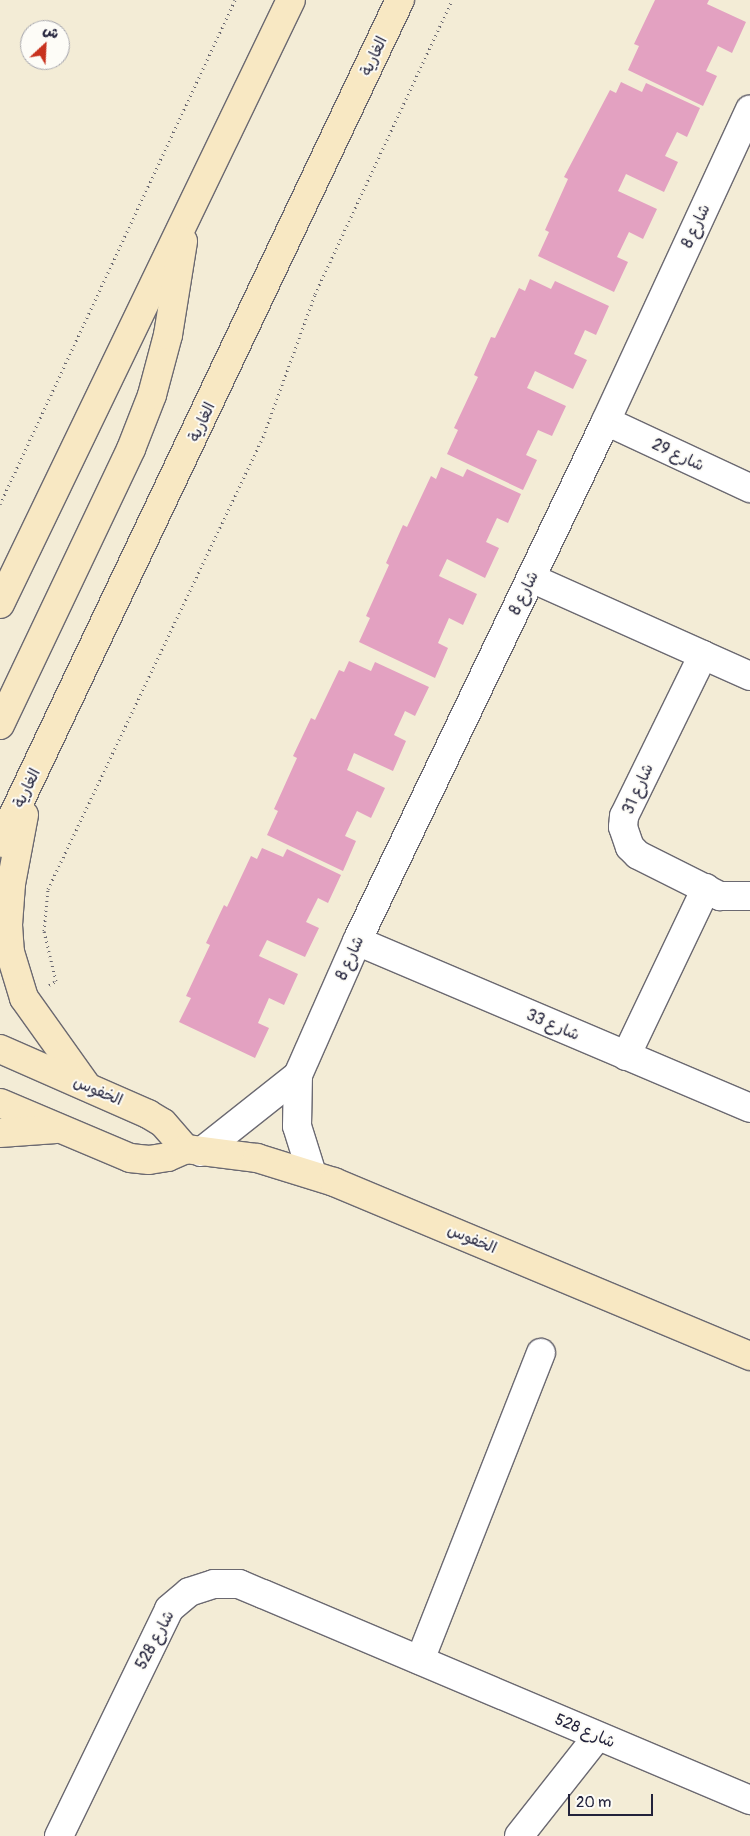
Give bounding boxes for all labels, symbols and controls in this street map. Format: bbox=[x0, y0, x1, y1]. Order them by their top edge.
north arrow bbox=[20, 20, 70, 70]
text: ش bbox=[41, 21, 62, 43]
street label: الغارية bbox=[357, 33, 391, 79]
street label: شارع 8 bbox=[678, 201, 714, 251]
street label: الغارية bbox=[185, 399, 219, 445]
street label: شارع 29 bbox=[649, 435, 707, 475]
street label: شارع 8 bbox=[505, 568, 543, 618]
street label: شارع 31 bbox=[618, 761, 658, 817]
street label: الغارية bbox=[9, 765, 45, 811]
street label: شارع 8 bbox=[332, 933, 368, 983]
street label: شارع 33 bbox=[523, 1005, 583, 1045]
street label: الخفوس bbox=[71, 1072, 125, 1110]
street label: الخفوس bbox=[445, 1220, 499, 1258]
street label: شارع 528 bbox=[132, 1607, 178, 1673]
street label: شارع 528 bbox=[552, 1710, 618, 1752]
scale bar bbox=[570, 1784, 655, 1816]
text: 20 m bbox=[576, 1793, 611, 1812]

